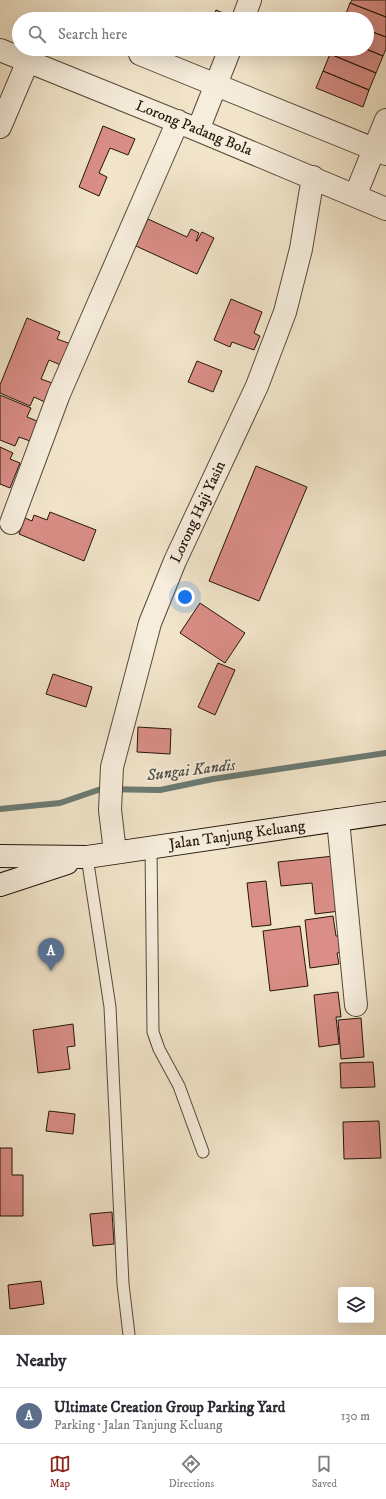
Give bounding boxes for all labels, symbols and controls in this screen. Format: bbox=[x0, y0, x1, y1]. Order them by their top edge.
search box bbox=[12, 12, 374, 56]
icon: search bbox=[26, 23, 48, 45]
text: Search here bbox=[58, 25, 127, 44]
street label: Lorong Padang Bola bbox=[133, 96, 256, 160]
street label: Lorong Haji Yasin bbox=[166, 458, 230, 566]
your location bbox=[175, 587, 195, 607]
water label: Sungai Kandis bbox=[145, 755, 237, 785]
street label: Jalan Tanjung Keluang bbox=[166, 816, 307, 854]
pin: A bbox=[38, 938, 64, 971]
map controls bbox=[338, 1287, 374, 1323]
button: layers bbox=[338, 1287, 374, 1323]
text: Nearby bbox=[16, 1350, 66, 1372]
text: Ultimate Creation Group Parking Yard bbox=[54, 1398, 285, 1417]
text: A bbox=[25, 1408, 33, 1424]
text: 130 m bbox=[341, 1408, 370, 1424]
text: Parking · Jalan Tanjung Keluang bbox=[54, 1417, 222, 1433]
tab: Map bbox=[49, 1453, 71, 1491]
tab: Directions bbox=[169, 1453, 214, 1491]
tab: Saved bbox=[312, 1453, 337, 1491]

